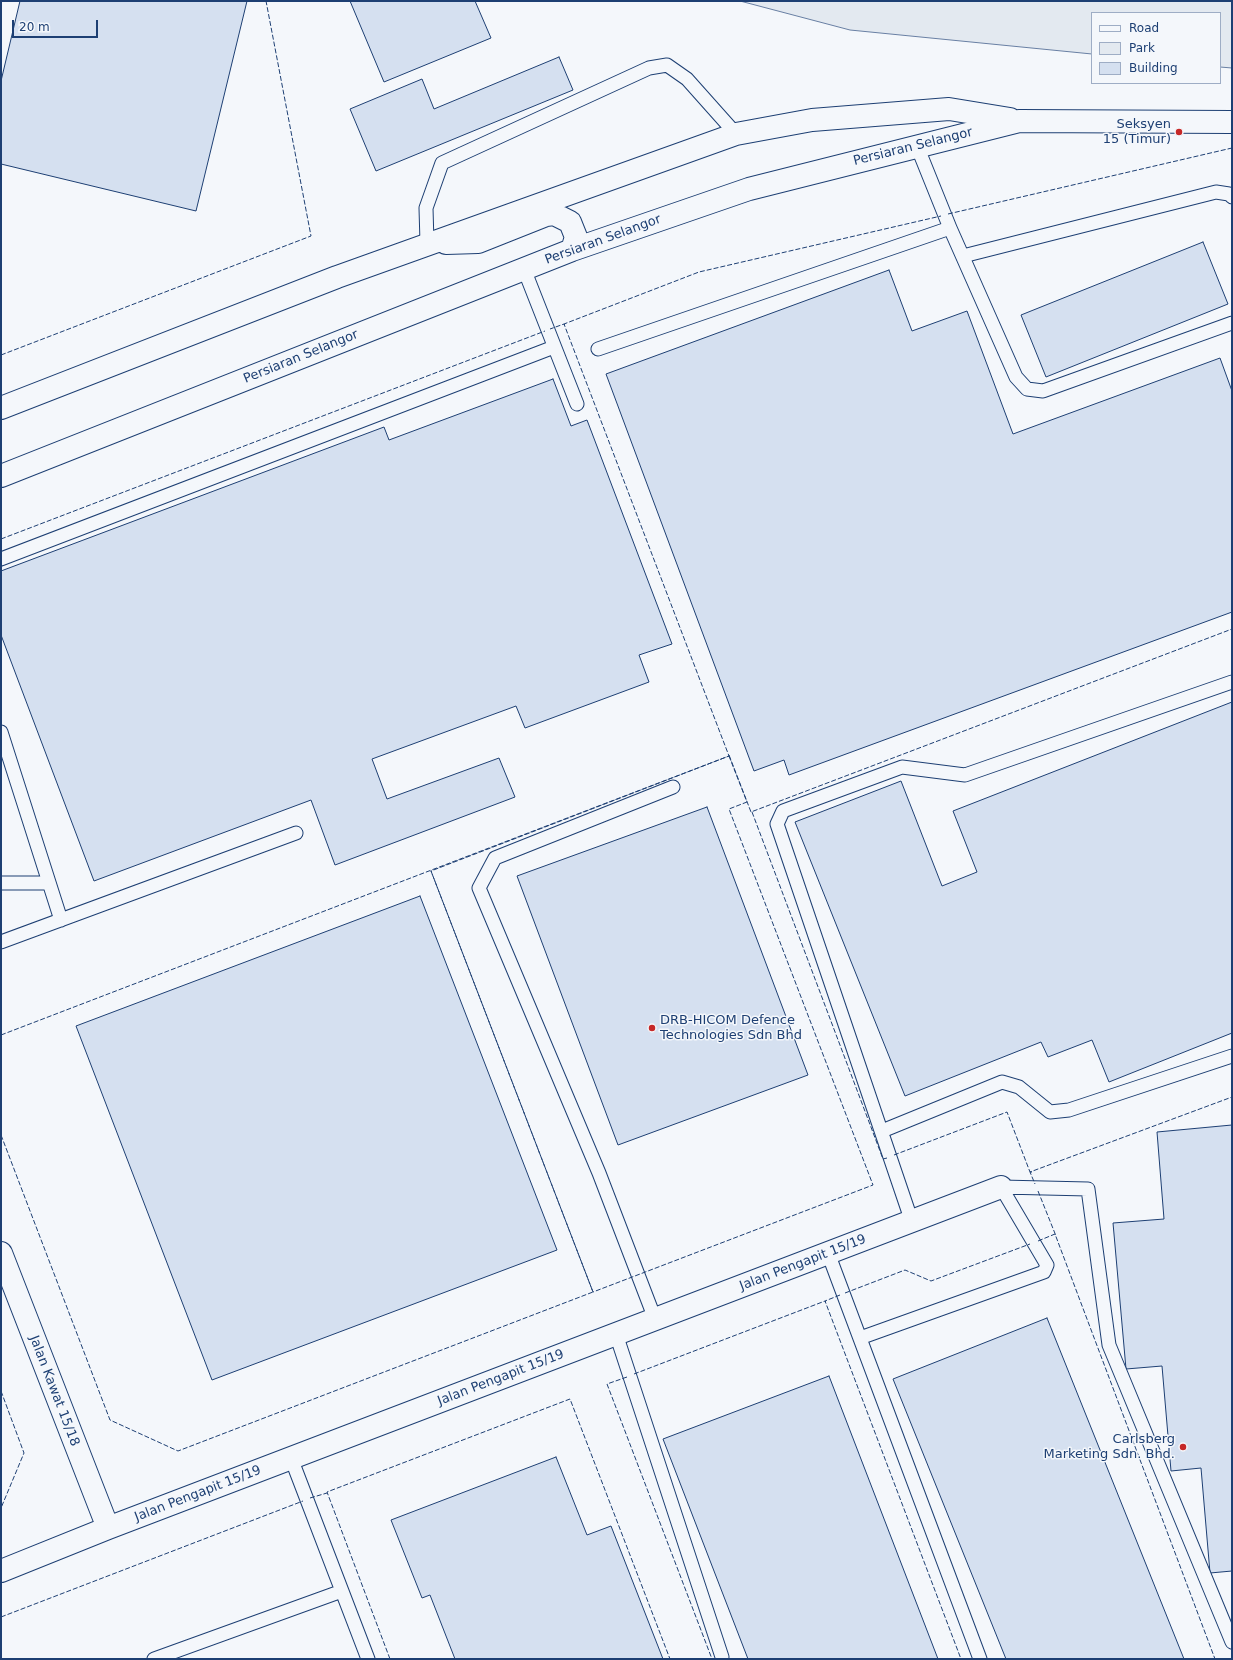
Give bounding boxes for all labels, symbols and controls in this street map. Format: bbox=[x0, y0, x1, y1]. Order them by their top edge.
scale bar bbox=[14, 12, 100, 38]
legend bbox=[1091, 12, 1221, 84]
text: 20 m bbox=[19, 20, 50, 34]
text: Road bbox=[1129, 21, 1159, 35]
text: Park bbox=[1129, 41, 1155, 55]
text: Building bbox=[1129, 61, 1178, 75]
place label: Seksyen 15 (Timur) bbox=[1103, 117, 1171, 148]
street label: Persiaran Selangor bbox=[852, 125, 974, 169]
marker: Seksyen 15 (Timur) bbox=[1174, 127, 1184, 137]
street label: Persiaran Selangor bbox=[543, 212, 663, 268]
street label: Persiaran Selangor bbox=[241, 327, 361, 387]
place label: DRB-HICOM Defence Technologies Sdn Bhd bbox=[660, 1013, 802, 1044]
marker: DRB-HICOM Defence Technologies Sdn Bhd bbox=[647, 1023, 657, 1033]
street label: Jalan Pengapit 15/19 bbox=[738, 1232, 868, 1294]
street label: Jalan Kawat 15/18 bbox=[26, 1333, 82, 1449]
street label: Jalan Pengapit 15/19 bbox=[436, 1347, 566, 1409]
place label: Carlsberg Marketing Sdn. Bhd. bbox=[1044, 1432, 1175, 1463]
marker: Carlsberg Marketing Sdn. Bhd. bbox=[1178, 1442, 1188, 1452]
street label: Jalan Pengapit 15/19 bbox=[133, 1463, 263, 1525]

